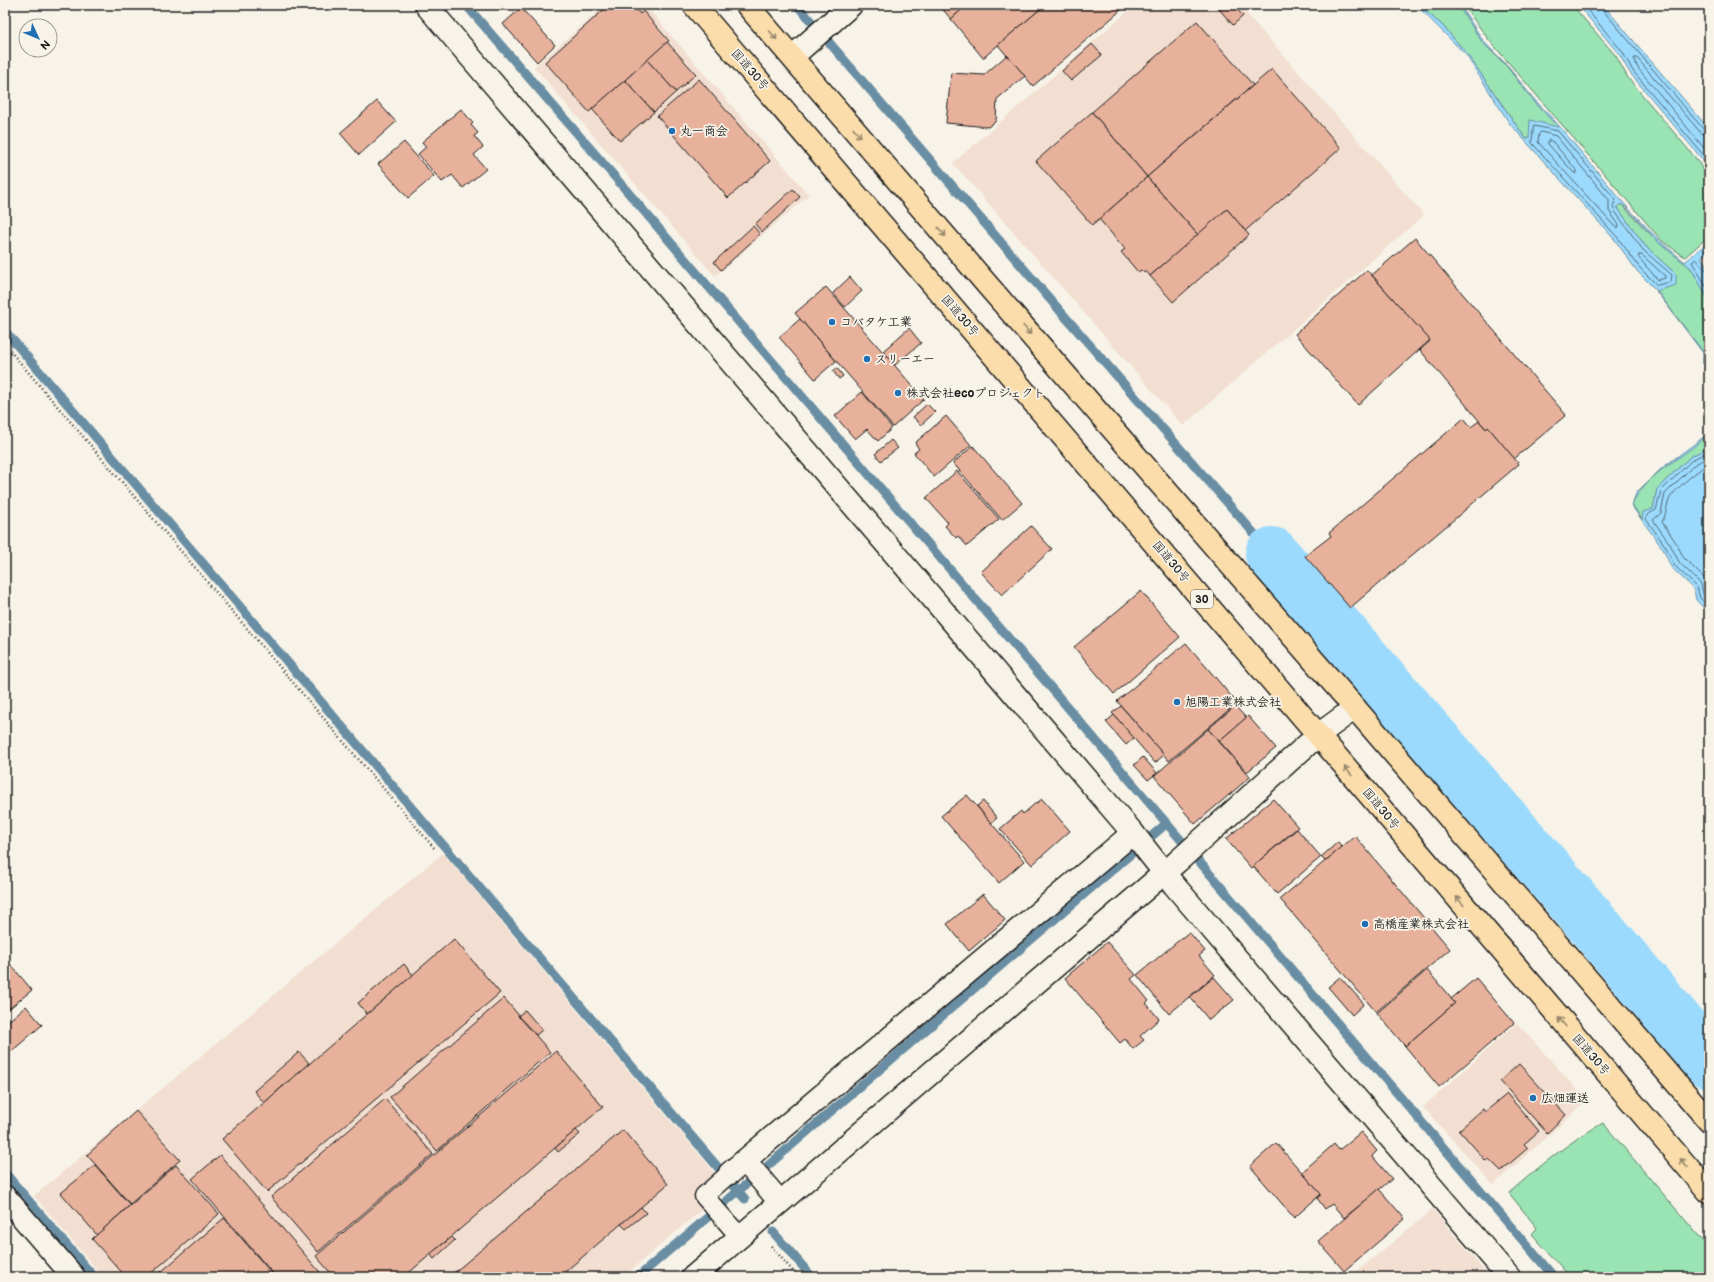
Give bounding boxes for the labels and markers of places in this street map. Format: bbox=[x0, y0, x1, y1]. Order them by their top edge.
place label: 丸一商会 bbox=[680, 124, 728, 139]
marker: 丸一商会 bbox=[667, 126, 677, 136]
place label: コバタケ工業 bbox=[840, 315, 912, 330]
marker: コバタケ工業 bbox=[827, 317, 837, 327]
place label: スリーエー bbox=[875, 352, 935, 367]
marker: スリーエー bbox=[862, 354, 872, 364]
place label: 株式会社ecoプロジェクト bbox=[906, 386, 1045, 401]
marker: 株式会社ecoプロジェクト bbox=[893, 388, 903, 398]
place label: 旭陽工業株式会社 bbox=[1185, 695, 1281, 710]
marker: 旭陽工業株式会社 bbox=[1172, 697, 1182, 707]
place label: 高橋産業株式会社 bbox=[1373, 917, 1469, 932]
marker: 高橋産業株式会社 bbox=[1360, 919, 1370, 929]
place label: 広畑運送 bbox=[1541, 1091, 1589, 1106]
marker: 広畑運送 bbox=[1528, 1093, 1538, 1103]

